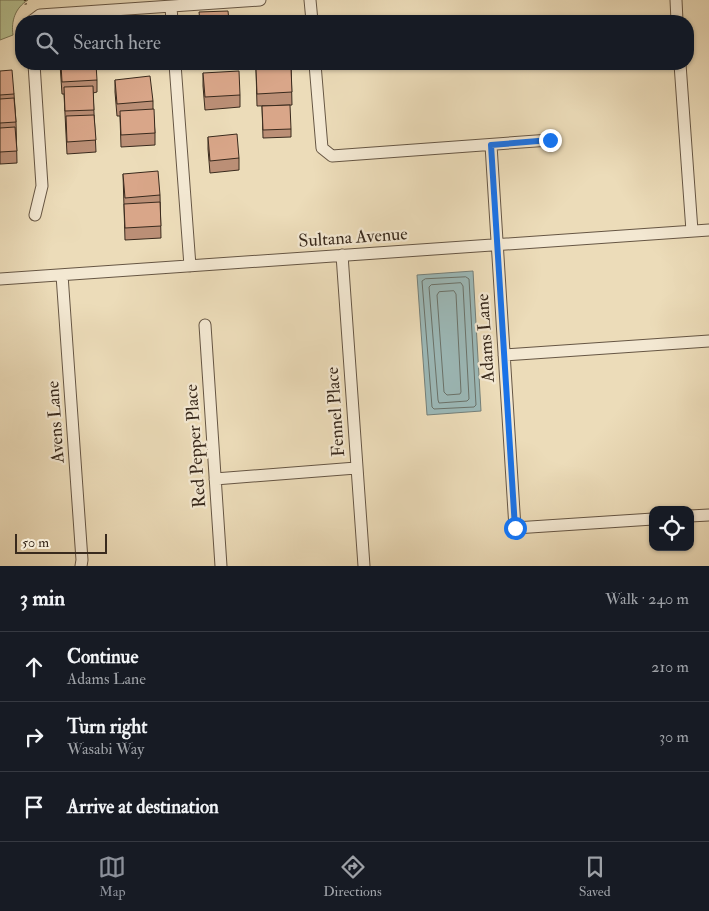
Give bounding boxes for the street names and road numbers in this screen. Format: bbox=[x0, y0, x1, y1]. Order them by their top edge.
street label: Sultana Avenue bbox=[298, 222, 409, 253]
street label: Adams Lane bbox=[471, 292, 500, 384]
street label: Fennel Place bbox=[321, 366, 350, 458]
street label: Avens Lane bbox=[41, 379, 70, 465]
street label: Red Pepper Place bbox=[180, 383, 211, 509]

